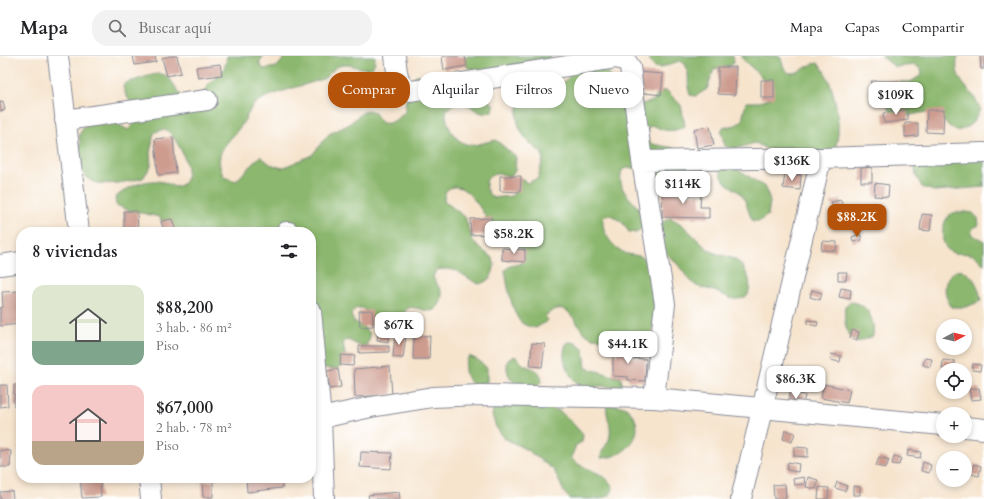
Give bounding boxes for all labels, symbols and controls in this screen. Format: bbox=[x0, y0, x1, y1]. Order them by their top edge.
search box bbox=[92, 10, 372, 46]
text: Mapa bbox=[20, 15, 68, 41]
icon: search bbox=[106, 17, 128, 39]
text: Buscar aquí bbox=[138, 18, 211, 38]
text: Mapa bbox=[790, 18, 823, 37]
text: Capas bbox=[845, 18, 880, 37]
text: Compartir bbox=[902, 18, 964, 37]
chip: Comprar bbox=[328, 72, 410, 108]
chip: Alquilar bbox=[418, 72, 493, 108]
chip: Filtros bbox=[501, 72, 566, 108]
chip: Nuevo bbox=[574, 72, 643, 108]
pin: $109K bbox=[868, 82, 924, 116]
text: $109K bbox=[877, 86, 915, 104]
pin: $136K bbox=[764, 148, 820, 182]
text: $136K bbox=[773, 152, 811, 170]
pin: $114K bbox=[655, 171, 711, 205]
text: $114K bbox=[664, 175, 702, 193]
pin: $88.2K bbox=[824, 204, 890, 238]
text: $88.2K bbox=[837, 208, 877, 226]
pin: $58.2K bbox=[481, 221, 547, 255]
text: $58.2K bbox=[494, 225, 534, 243]
text: 8 viviendas bbox=[32, 240, 118, 263]
icon: filters bbox=[278, 240, 300, 262]
text: $88,200 bbox=[156, 296, 213, 319]
icon: home bbox=[64, 301, 112, 349]
pin: $67K bbox=[375, 312, 423, 346]
text: $67K bbox=[384, 316, 414, 334]
text: 3 hab. · 86 m² bbox=[156, 319, 232, 337]
north arrow bbox=[936, 319, 972, 355]
map controls bbox=[936, 319, 972, 487]
pin: $44.1K bbox=[595, 331, 661, 365]
text: $44.1K bbox=[608, 335, 648, 353]
text: Piso bbox=[156, 337, 179, 355]
button: locate bbox=[936, 363, 972, 399]
pin: $86.3K bbox=[763, 366, 829, 400]
text: $86.3K bbox=[776, 370, 816, 388]
text: $67,000 bbox=[156, 396, 213, 419]
icon: home bbox=[64, 401, 112, 449]
button: + bbox=[936, 407, 972, 443]
text: 2 hab. · 78 m² bbox=[156, 419, 232, 437]
text: Piso bbox=[156, 437, 179, 455]
button: − bbox=[936, 451, 972, 487]

